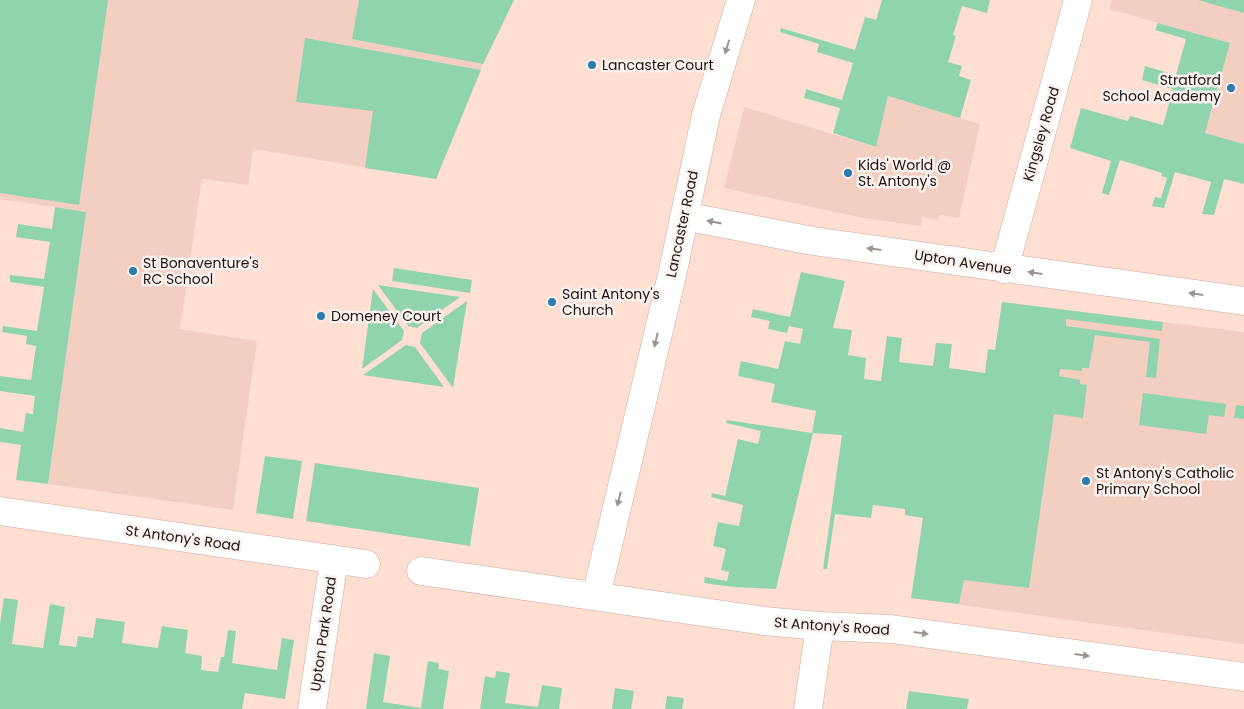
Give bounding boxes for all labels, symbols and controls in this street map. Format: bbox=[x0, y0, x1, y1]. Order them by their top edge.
one-way arrow bbox=[722, 39, 730, 54]
place label: Lancaster Court bbox=[602, 55, 714, 75]
marker: Lancaster Court bbox=[586, 59, 598, 71]
place label: Stratford School Academy bbox=[1102, 70, 1221, 106]
marker: Stratford School Academy bbox=[1225, 82, 1237, 94]
street label: Kingsley Road bbox=[1018, 84, 1064, 184]
place label: Kids' World @ St. Antony's bbox=[858, 155, 951, 191]
marker: Kids' World @ St. Antony's bbox=[842, 167, 854, 179]
street label: Lancaster Road bbox=[661, 169, 703, 279]
one-way arrow bbox=[706, 218, 721, 226]
street label: Upton Avenue bbox=[913, 244, 1013, 280]
one-way arrow bbox=[866, 245, 882, 253]
place label: St Bonaventure's RC School bbox=[143, 253, 259, 289]
marker: St Bonaventure's RC School bbox=[127, 265, 139, 277]
one-way arrow bbox=[1026, 269, 1042, 277]
place label: Saint Antony's Church bbox=[562, 284, 660, 320]
one-way arrow bbox=[1187, 290, 1203, 298]
marker: Saint Antony's Church bbox=[546, 296, 558, 308]
place label: Domeney Court bbox=[331, 306, 441, 326]
marker: Domeney Court bbox=[315, 310, 327, 322]
one-way arrow bbox=[652, 333, 660, 348]
place label: St Antony's Catholic Primary School bbox=[1096, 463, 1234, 499]
marker: St Antony's Catholic Primary School bbox=[1080, 475, 1092, 487]
one-way arrow bbox=[615, 491, 623, 506]
street label: St Antony's Road bbox=[124, 520, 242, 556]
street label: Upton Park Road bbox=[305, 575, 341, 693]
street label: St Antony's Road bbox=[773, 612, 891, 640]
one-way arrow bbox=[913, 629, 929, 637]
one-way arrow bbox=[1074, 651, 1090, 659]

